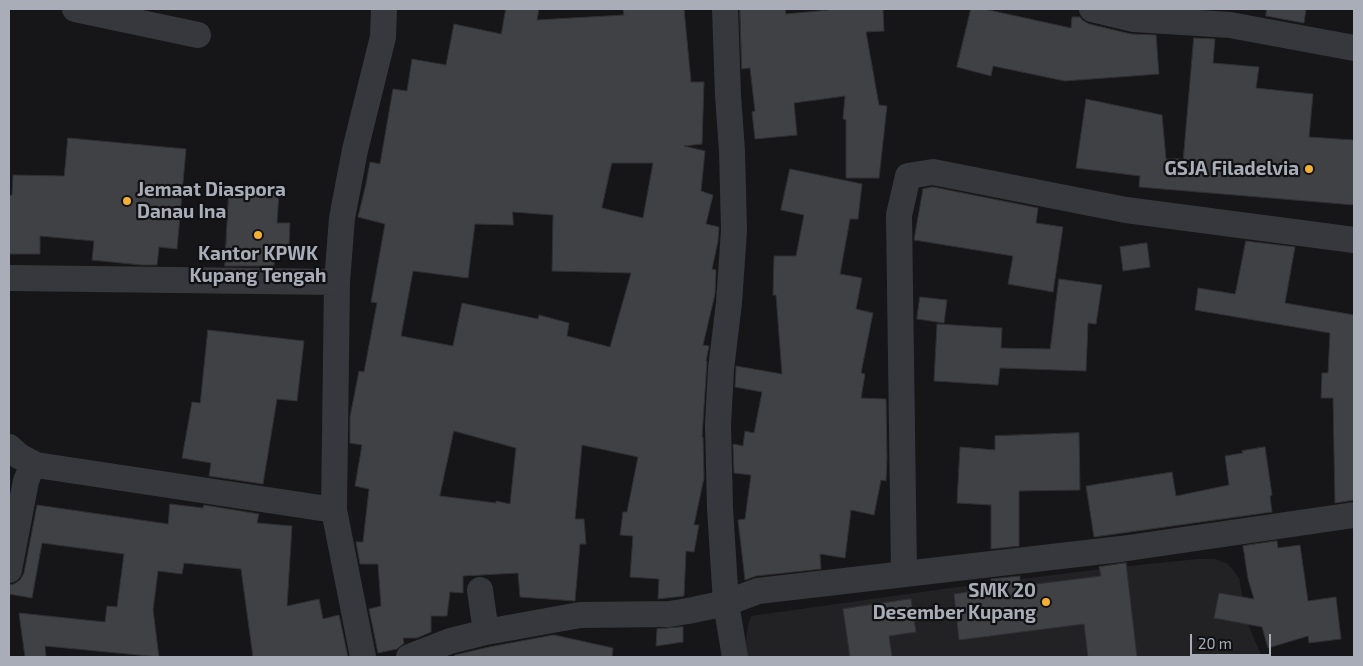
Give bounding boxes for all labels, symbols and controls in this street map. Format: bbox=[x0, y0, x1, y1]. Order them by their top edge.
place label: GSJA Filadelvia bbox=[1164, 158, 1299, 180]
marker: GSJA Filadelvia bbox=[1303, 163, 1315, 175]
place label: Jemaat Diaspora Danau Ina bbox=[137, 179, 286, 223]
marker: Jemaat Diaspora Danau Ina bbox=[121, 195, 133, 207]
marker: Kantor KPWK Kupang Tengah bbox=[252, 229, 264, 241]
place label: Kantor KPWK Kupang Tengah bbox=[190, 243, 326, 287]
place label: SMK 20 Desember Kupang bbox=[873, 580, 1036, 624]
marker: SMK 20 Desember Kupang bbox=[1040, 596, 1052, 608]
scale bar bbox=[1193, 624, 1274, 656]
text: 20 m bbox=[1198, 634, 1232, 652]

